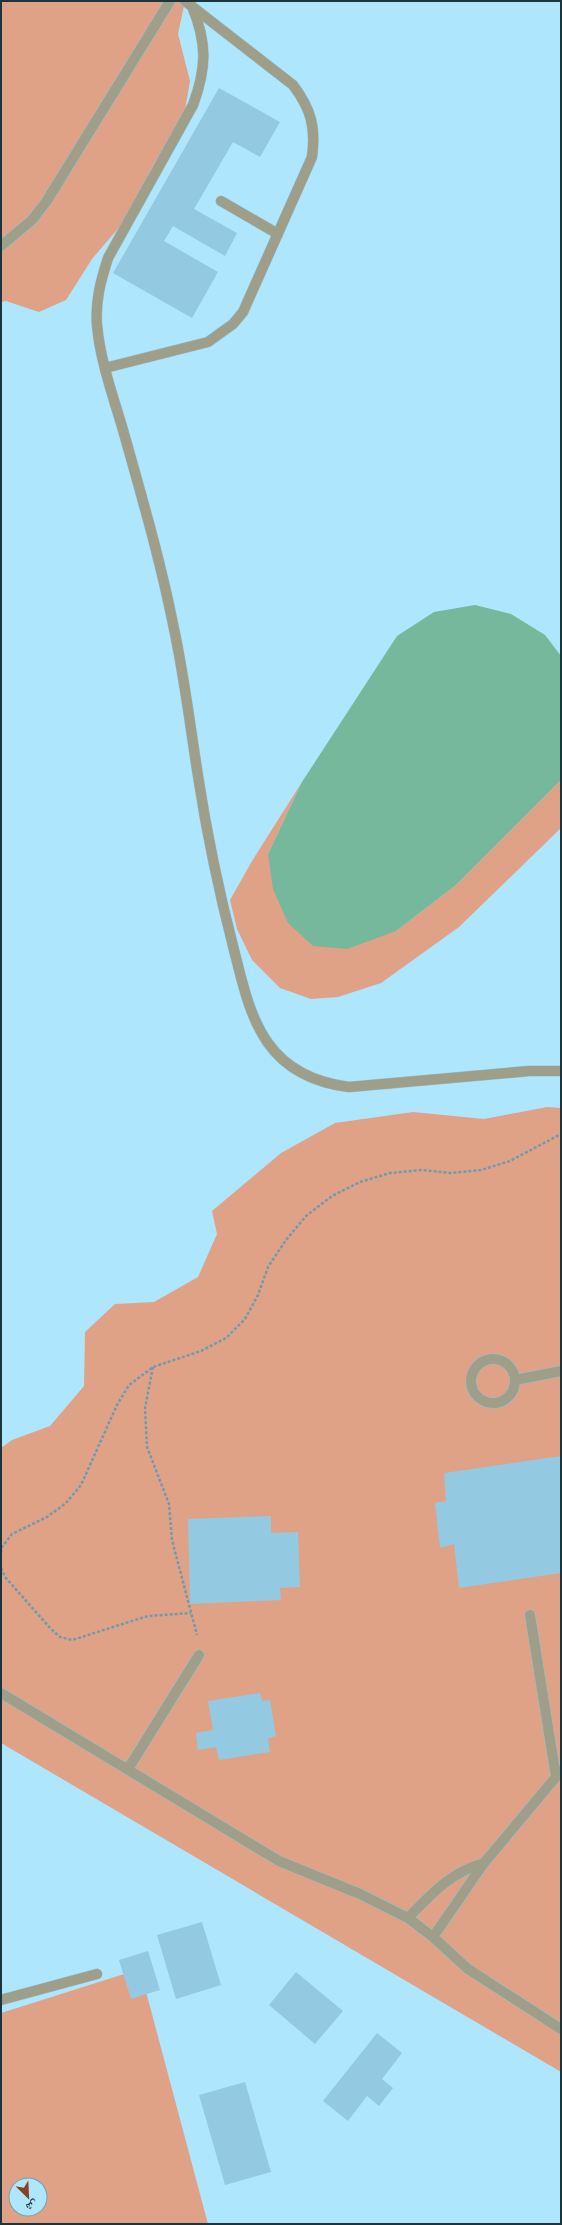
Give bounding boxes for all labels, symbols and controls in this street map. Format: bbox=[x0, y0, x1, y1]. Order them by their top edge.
north arrow bbox=[8, 2177, 48, 2217]
text: ش bbox=[23, 2196, 41, 2216]

